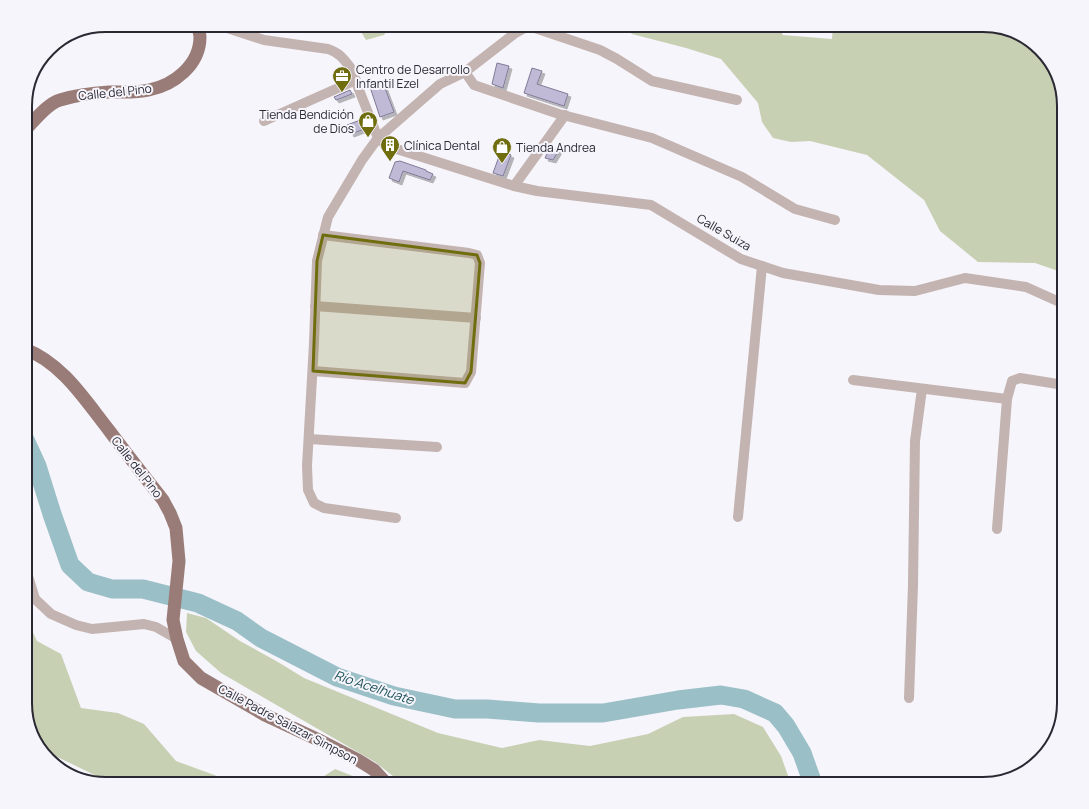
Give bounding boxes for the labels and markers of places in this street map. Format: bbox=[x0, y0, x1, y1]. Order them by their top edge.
place label: Centro de Desarrollo Infantil Ezel bbox=[356, 61, 470, 92]
office icon: Centro de Desarrollo Infantil Ezel bbox=[331, 65, 353, 93]
place label: Tienda Bendición de Dios bbox=[259, 106, 354, 137]
shop icon: Tienda Bendición de Dios bbox=[357, 110, 379, 138]
building icon: Clínica Dental bbox=[379, 134, 401, 162]
shop icon: Tienda Andrea bbox=[491, 136, 513, 164]
place label: Clínica Dental bbox=[404, 137, 480, 154]
place label: Tienda Andrea bbox=[516, 139, 596, 156]

